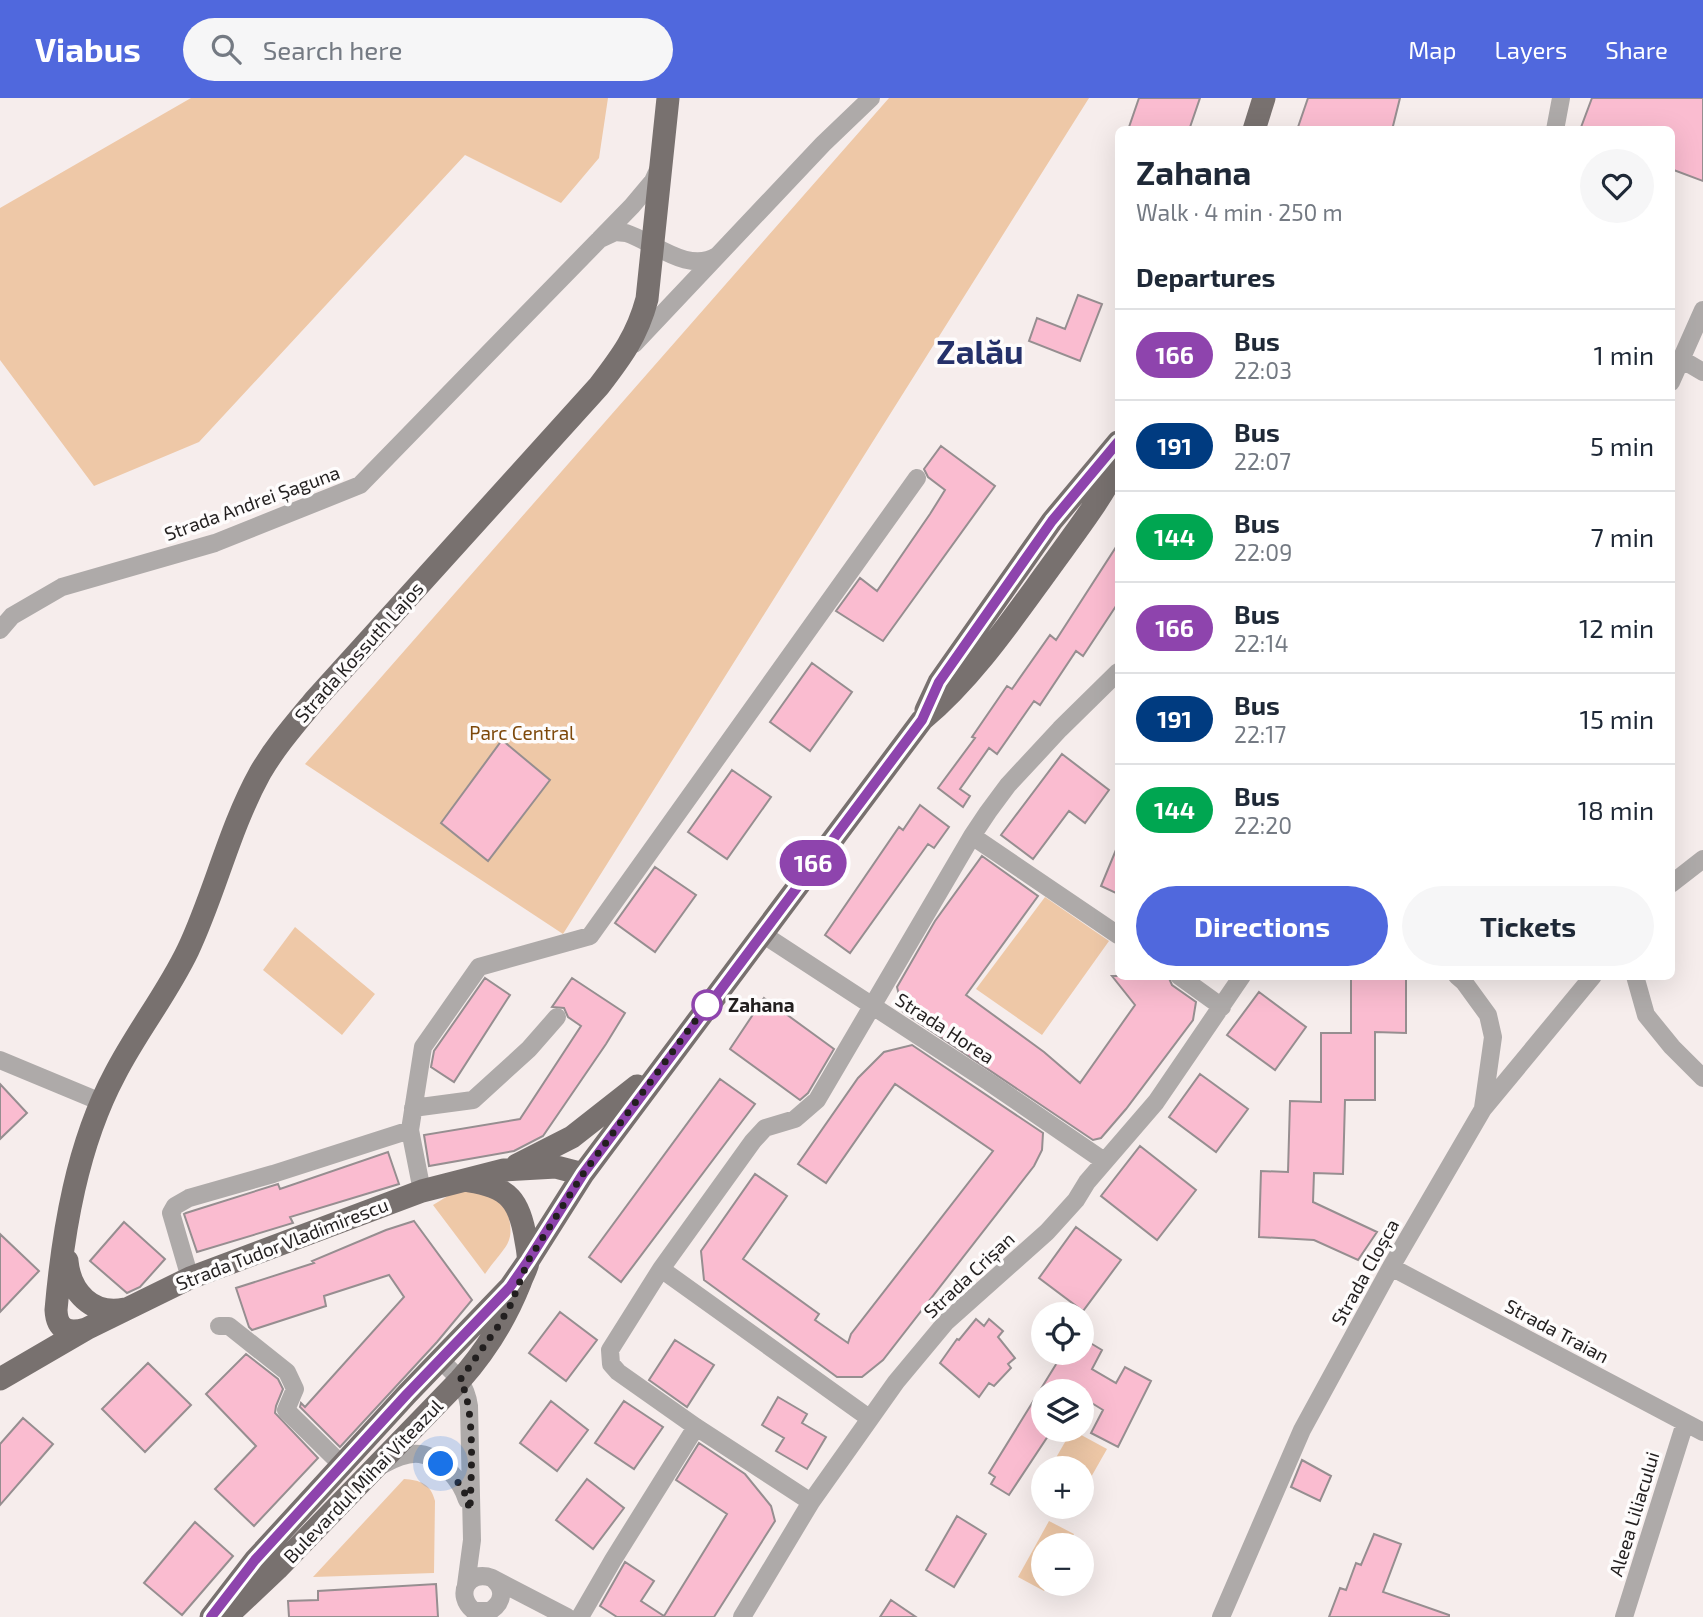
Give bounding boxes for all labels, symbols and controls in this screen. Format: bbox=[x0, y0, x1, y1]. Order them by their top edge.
search box bbox=[183, 18, 673, 81]
text: Viabus bbox=[35, 29, 141, 69]
icon: search bbox=[207, 30, 245, 68]
text: Search here bbox=[263, 34, 402, 65]
text: Map bbox=[1408, 35, 1456, 64]
text: Layers bbox=[1494, 35, 1567, 64]
text: Share bbox=[1605, 35, 1668, 64]
button: heart bbox=[1580, 149, 1654, 223]
text: Zahana bbox=[1136, 152, 1251, 192]
text: Walk · 4 min · 250 m bbox=[1136, 198, 1343, 226]
text: Departures bbox=[1136, 261, 1275, 292]
text: Bus bbox=[1234, 325, 1280, 356]
district label: Zalău bbox=[936, 331, 1024, 371]
text: 1 min bbox=[1594, 339, 1654, 370]
text: 166 bbox=[1155, 340, 1194, 369]
text: 22:03 bbox=[1234, 356, 1292, 384]
text: Bus bbox=[1234, 416, 1280, 447]
text: 5 min bbox=[1590, 430, 1654, 461]
text: 191 bbox=[1157, 431, 1192, 460]
text: 22:07 bbox=[1234, 447, 1291, 475]
street label: Strada Andrei Șaguna bbox=[161, 460, 343, 547]
text: Bus bbox=[1234, 507, 1280, 538]
text: 7 min bbox=[1591, 521, 1654, 552]
text: 144 bbox=[1154, 522, 1195, 551]
text: 22:09 bbox=[1234, 538, 1292, 566]
street label: Strada Kossuth Lajos bbox=[289, 577, 428, 727]
text: Bus bbox=[1234, 598, 1280, 629]
text: 12 min bbox=[1579, 612, 1654, 643]
text: 166 bbox=[1155, 613, 1194, 642]
text: 22:14 bbox=[1234, 629, 1289, 657]
text: Bus bbox=[1234, 689, 1280, 720]
text: 15 min bbox=[1580, 703, 1654, 734]
text: 191 bbox=[1157, 704, 1192, 733]
text: 22:17 bbox=[1234, 720, 1286, 748]
park label: Parc Central bbox=[469, 721, 575, 744]
text: Bus bbox=[1234, 780, 1280, 811]
text: 18 min bbox=[1578, 794, 1654, 825]
text: 144 bbox=[1154, 795, 1195, 824]
text: 22:20 bbox=[1234, 811, 1292, 839]
line badge: 166 bbox=[773, 840, 853, 886]
text: 166 bbox=[794, 848, 832, 877]
button: Directions bbox=[1136, 886, 1388, 966]
button: Tickets bbox=[1402, 886, 1654, 966]
street label: Strada Horea bbox=[892, 987, 999, 1068]
marker: Zahana bbox=[692, 990, 722, 1020]
place label: Zahana bbox=[728, 993, 794, 1016]
street label: Strada Tudor Vladimirescu bbox=[172, 1192, 391, 1295]
street label: Strada Cloșca bbox=[1326, 1215, 1405, 1330]
street label: Strada Crișan bbox=[919, 1227, 1020, 1324]
street label: Strada Traian bbox=[1501, 1294, 1613, 1368]
map controls bbox=[1031, 1302, 1094, 1596]
button: locate bbox=[1031, 1302, 1094, 1365]
button: layers bbox=[1031, 1379, 1094, 1442]
street label: Bulevardul Mihai Viteazul bbox=[278, 1394, 447, 1567]
your location bbox=[423, 1446, 458, 1481]
street label: Aleea Liliacului bbox=[1604, 1449, 1663, 1579]
button: + bbox=[1031, 1456, 1094, 1519]
button: − bbox=[1031, 1533, 1094, 1596]

